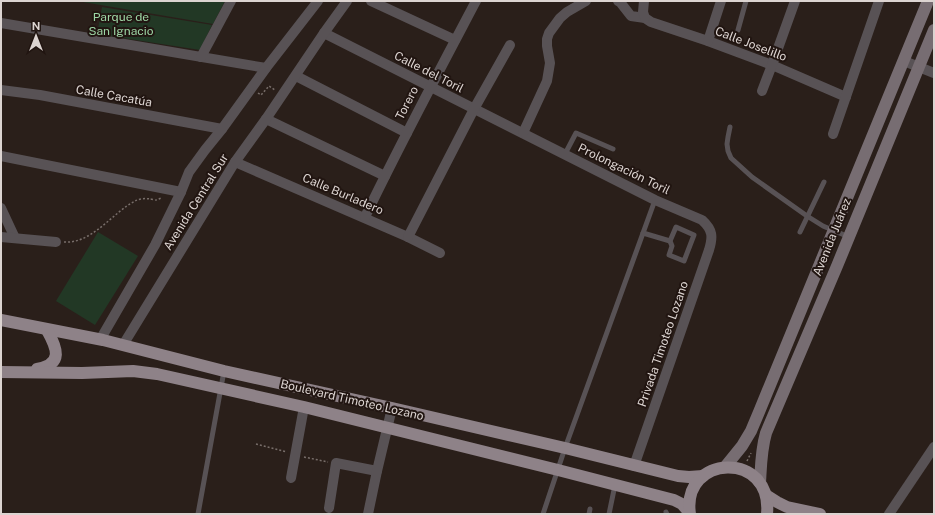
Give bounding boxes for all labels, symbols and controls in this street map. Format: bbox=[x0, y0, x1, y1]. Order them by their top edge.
park label: Parque de San Ignacio bbox=[88, 10, 154, 38]
north arrow bbox=[16, 16, 56, 56]
text: N bbox=[32, 20, 40, 32]
street label: Calle Joselillo bbox=[713, 24, 789, 64]
street label: Calle del Toril bbox=[392, 49, 466, 96]
street label: Calle Cacatúa bbox=[75, 82, 153, 110]
street label: Torero bbox=[393, 84, 421, 122]
street label: Prolongación Toril bbox=[576, 141, 673, 197]
street label: Avenida Central Sur bbox=[161, 151, 231, 253]
street label: Calle Burladero bbox=[300, 171, 386, 217]
street label: Avenida Juárez bbox=[810, 196, 854, 278]
street label: Privada Timoteo Lozano bbox=[635, 279, 691, 409]
street label: Boulevard Timoteo Lozano bbox=[279, 377, 425, 423]

